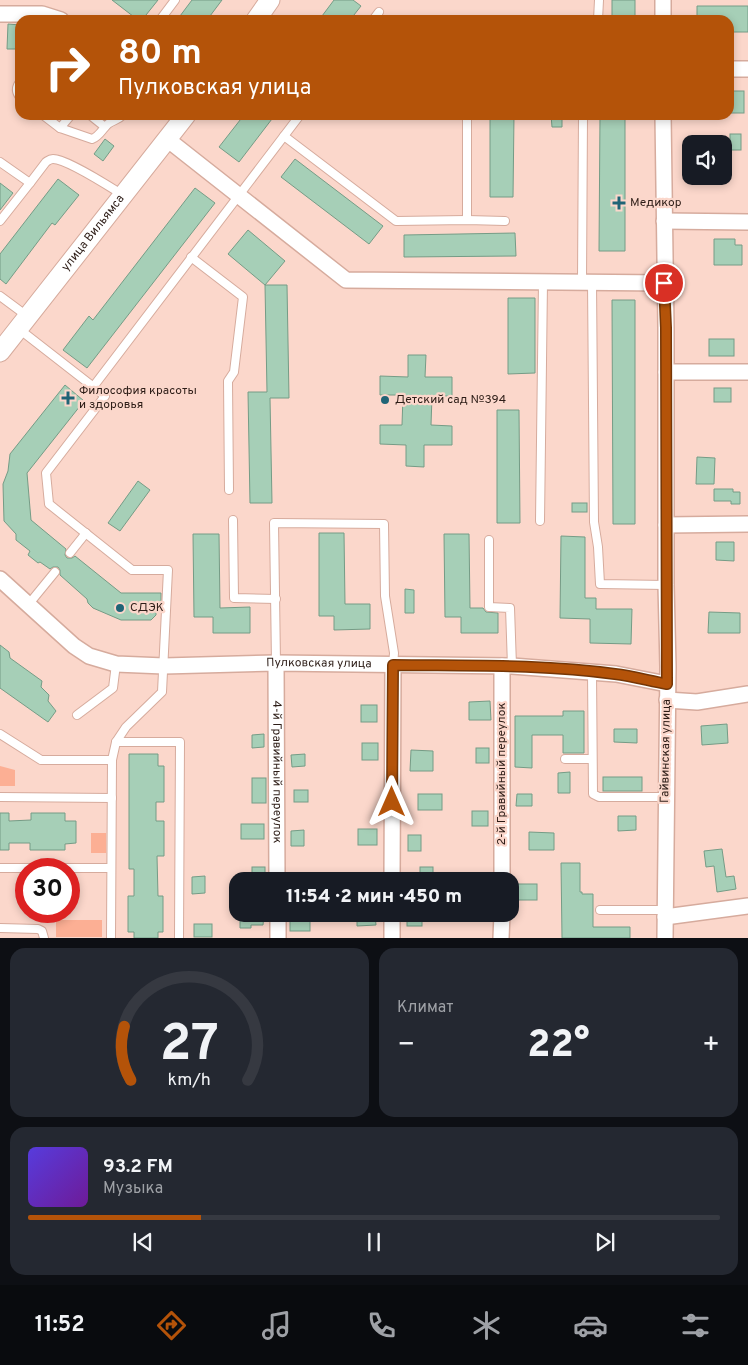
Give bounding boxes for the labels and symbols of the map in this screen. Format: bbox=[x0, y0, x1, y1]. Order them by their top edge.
street label: улица Вильямса bbox=[58, 192, 128, 275]
place label: Медикор bbox=[630, 195, 682, 211]
marker: Медикор bbox=[612, 196, 626, 210]
pin bbox=[643, 262, 685, 304]
place label: Философия красоты и здоровья bbox=[79, 383, 197, 413]
marker: Философия красоты и здоровья bbox=[61, 391, 75, 405]
place label: Детский сад №394 bbox=[395, 392, 506, 408]
marker: Детский сад №394 bbox=[379, 394, 391, 406]
place label: СДЭК bbox=[130, 600, 164, 616]
marker: СДЭК bbox=[114, 602, 126, 614]
street label: Пулковская улица bbox=[266, 655, 372, 672]
street label: Гайвинская улица bbox=[657, 699, 675, 803]
street label: 4-й Гравийный переулок bbox=[268, 701, 285, 844]
street label: 2-й Гравийный переулок bbox=[494, 703, 510, 845]
position arrow bbox=[365, 775, 417, 827]
speed limit sign: 30 bbox=[15, 858, 80, 923]

